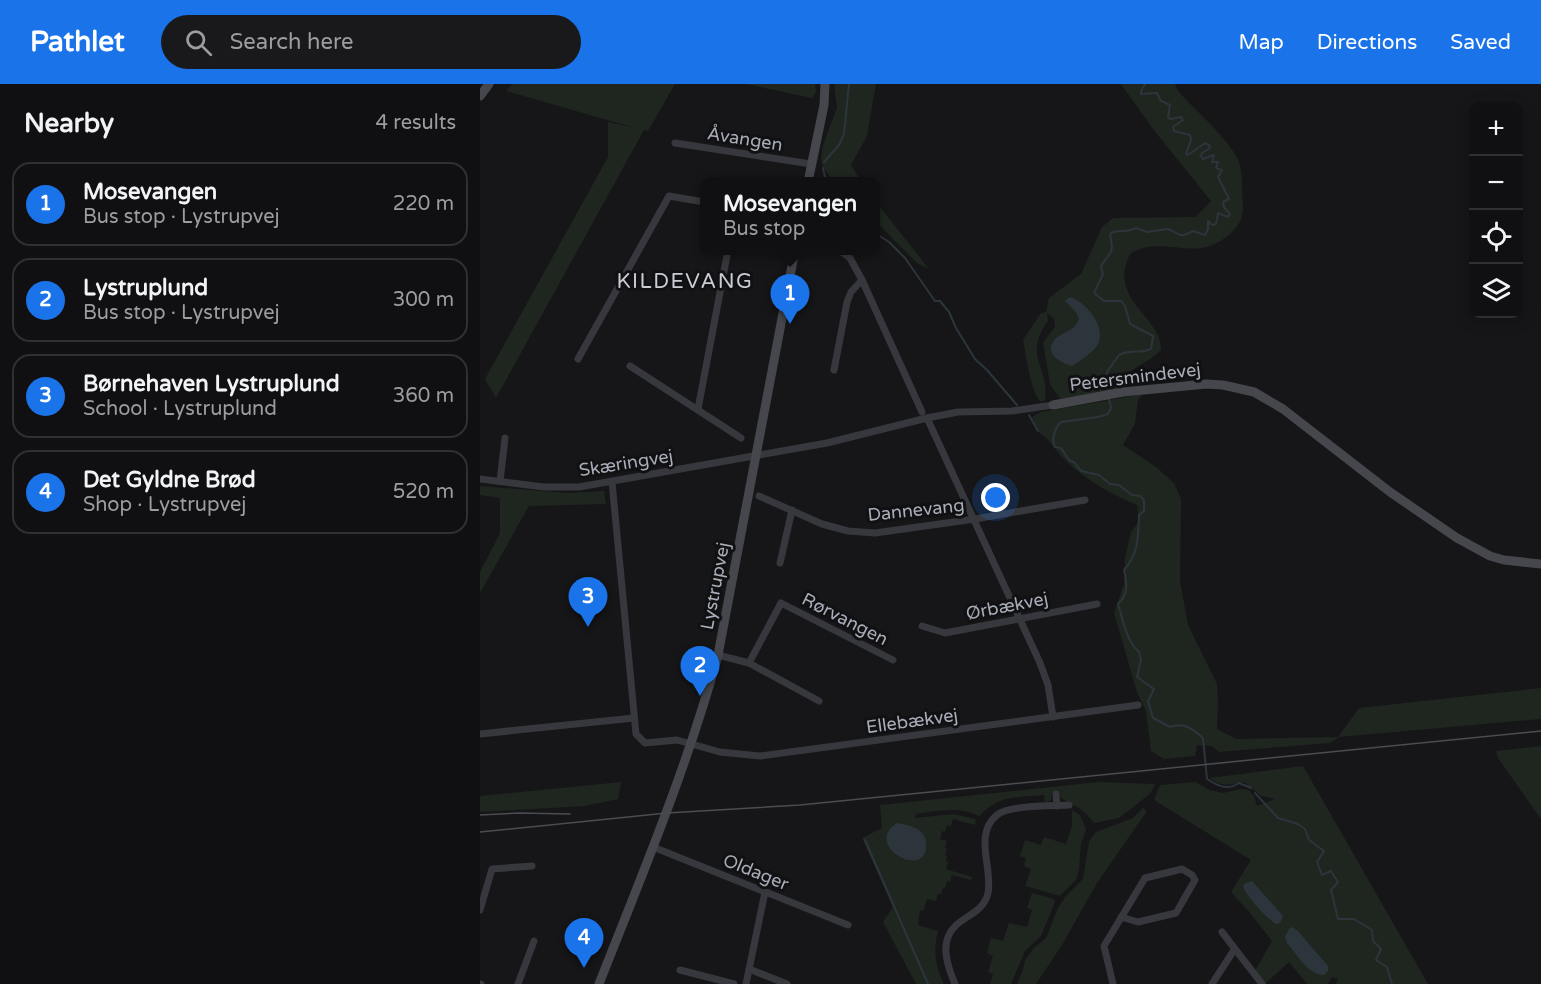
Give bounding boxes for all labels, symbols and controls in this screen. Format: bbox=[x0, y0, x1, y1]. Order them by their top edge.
search box bbox=[161, 15, 581, 69]
text: Pathlet bbox=[30, 25, 125, 59]
icon: search bbox=[182, 26, 215, 59]
text: Search here bbox=[230, 29, 353, 55]
text: Map bbox=[1238, 30, 1284, 55]
text: Directions bbox=[1317, 30, 1417, 55]
text: Saved bbox=[1450, 30, 1511, 55]
map controls bbox=[1469, 102, 1523, 318]
button: + bbox=[1469, 102, 1523, 156]
text: Nearby bbox=[24, 108, 114, 139]
text: 4 results bbox=[376, 111, 456, 135]
street label: Åvangen bbox=[706, 122, 784, 156]
button: − bbox=[1469, 156, 1523, 210]
popup bbox=[700, 177, 880, 255]
text: Mosevangen bbox=[83, 179, 217, 205]
text: Mosevangen bbox=[723, 191, 857, 217]
text: 1 bbox=[39, 192, 52, 216]
text: 220 m bbox=[393, 192, 454, 216]
text: Bus stop · Lystrupvej bbox=[83, 205, 280, 229]
button: locate bbox=[1469, 210, 1523, 264]
text: Bus stop bbox=[723, 217, 805, 241]
button: layers bbox=[1469, 264, 1523, 318]
district label: KILDEVANG bbox=[617, 269, 753, 294]
pin: 1 bbox=[770, 274, 810, 324]
text: Lystruplund bbox=[83, 275, 208, 301]
text: 2 bbox=[39, 288, 52, 312]
text: 300 m bbox=[393, 288, 454, 312]
text: Bus stop · Lystrupvej bbox=[83, 301, 280, 325]
street label: Petersmindevej bbox=[1068, 358, 1202, 396]
text: Børnehaven Lystruplund bbox=[83, 371, 340, 397]
text: 3 bbox=[39, 384, 52, 408]
text: 360 m bbox=[393, 384, 454, 408]
text: School · Lystruplund bbox=[83, 397, 277, 421]
street label: Skæringvej bbox=[577, 445, 675, 481]
text: Det Gyldne Brød bbox=[83, 467, 256, 493]
text: 4 bbox=[39, 480, 52, 504]
text: 520 m bbox=[393, 480, 454, 504]
your location bbox=[981, 483, 1010, 512]
text: Shop · Lystrupvej bbox=[83, 493, 246, 517]
street label: Dannevang bbox=[866, 494, 966, 526]
street label: Lystrupvej bbox=[696, 540, 734, 632]
pin: 3 bbox=[568, 578, 608, 627]
street label: Ørbækvej bbox=[964, 587, 1050, 625]
street label: Rørvangen bbox=[798, 588, 892, 650]
pin: 2 bbox=[680, 646, 720, 696]
street label: Ellebækvej bbox=[865, 704, 959, 738]
street label: Oldager bbox=[720, 849, 792, 895]
pin: 4 bbox=[564, 918, 604, 968]

